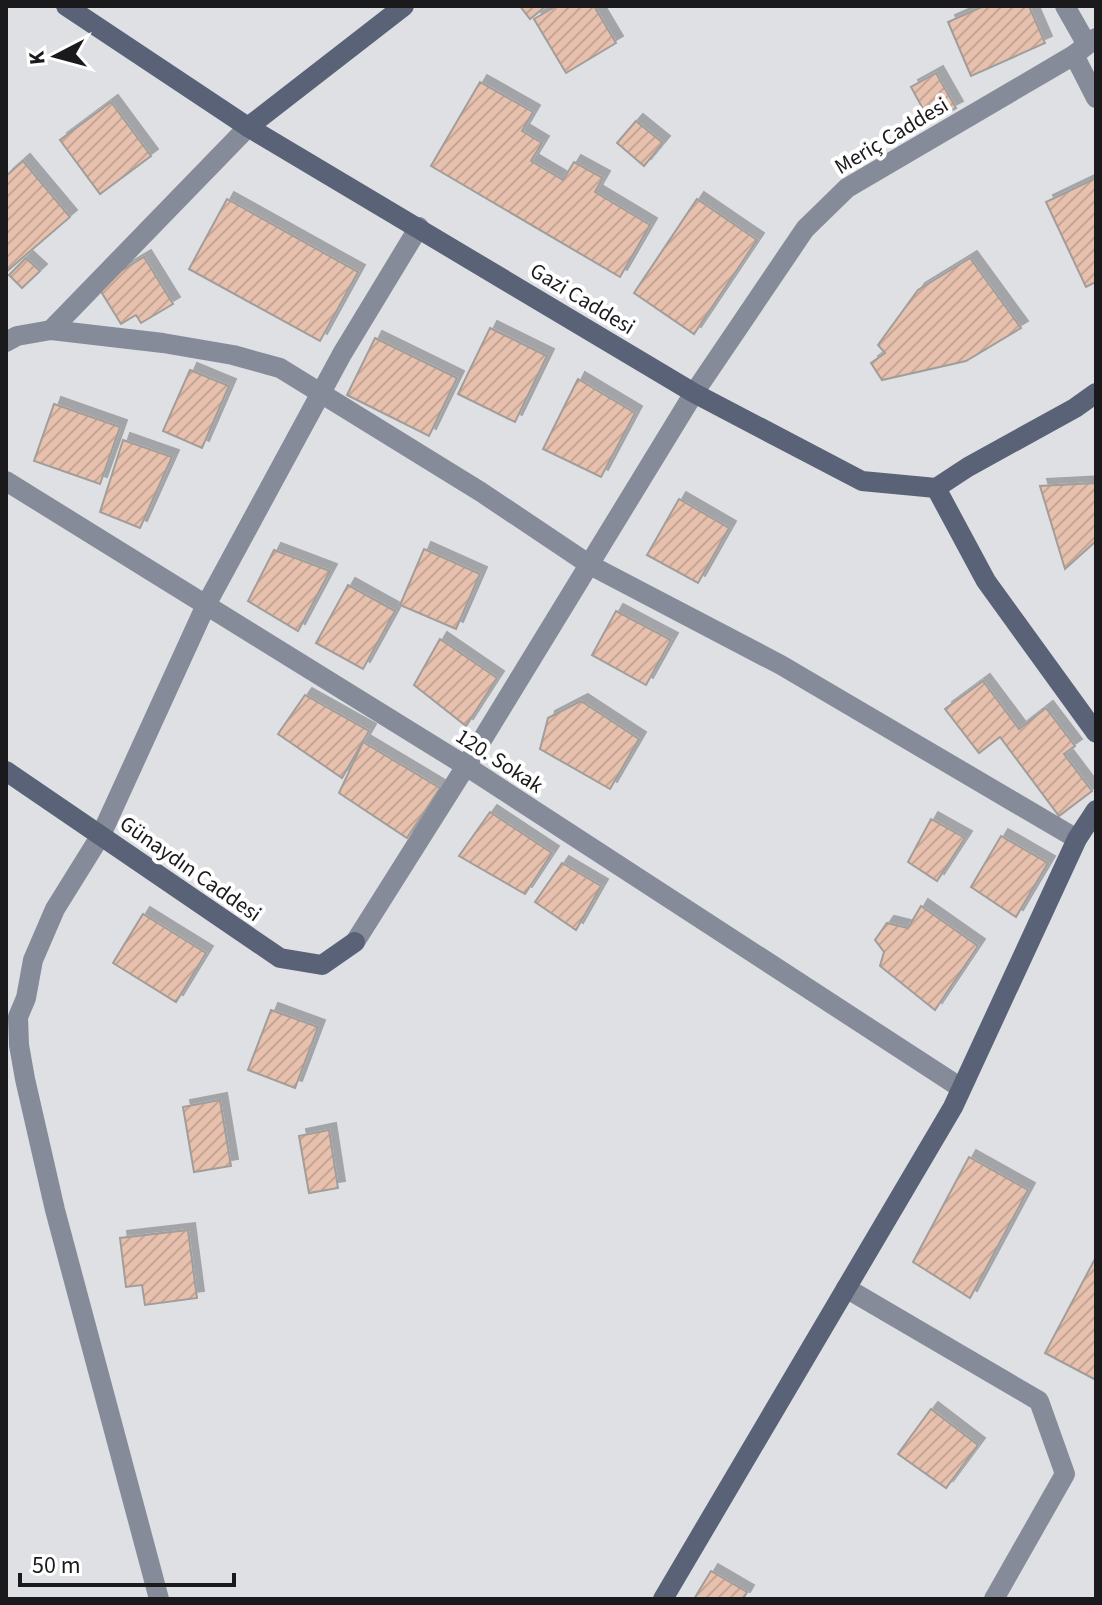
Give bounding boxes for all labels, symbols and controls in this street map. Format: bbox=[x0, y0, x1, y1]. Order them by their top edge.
north arrow bbox=[16, 16, 96, 96]
text: K bbox=[20, 49, 54, 66]
street label: Meriç Caddesi bbox=[828, 89, 955, 183]
street label: Gazi Caddesi bbox=[524, 255, 641, 343]
street label: 120. Sokak bbox=[449, 720, 550, 801]
street label: Günaydın Caddesi bbox=[113, 808, 268, 930]
scale bar bbox=[20, 1537, 234, 1587]
text: 50 m bbox=[32, 1548, 81, 1583]

